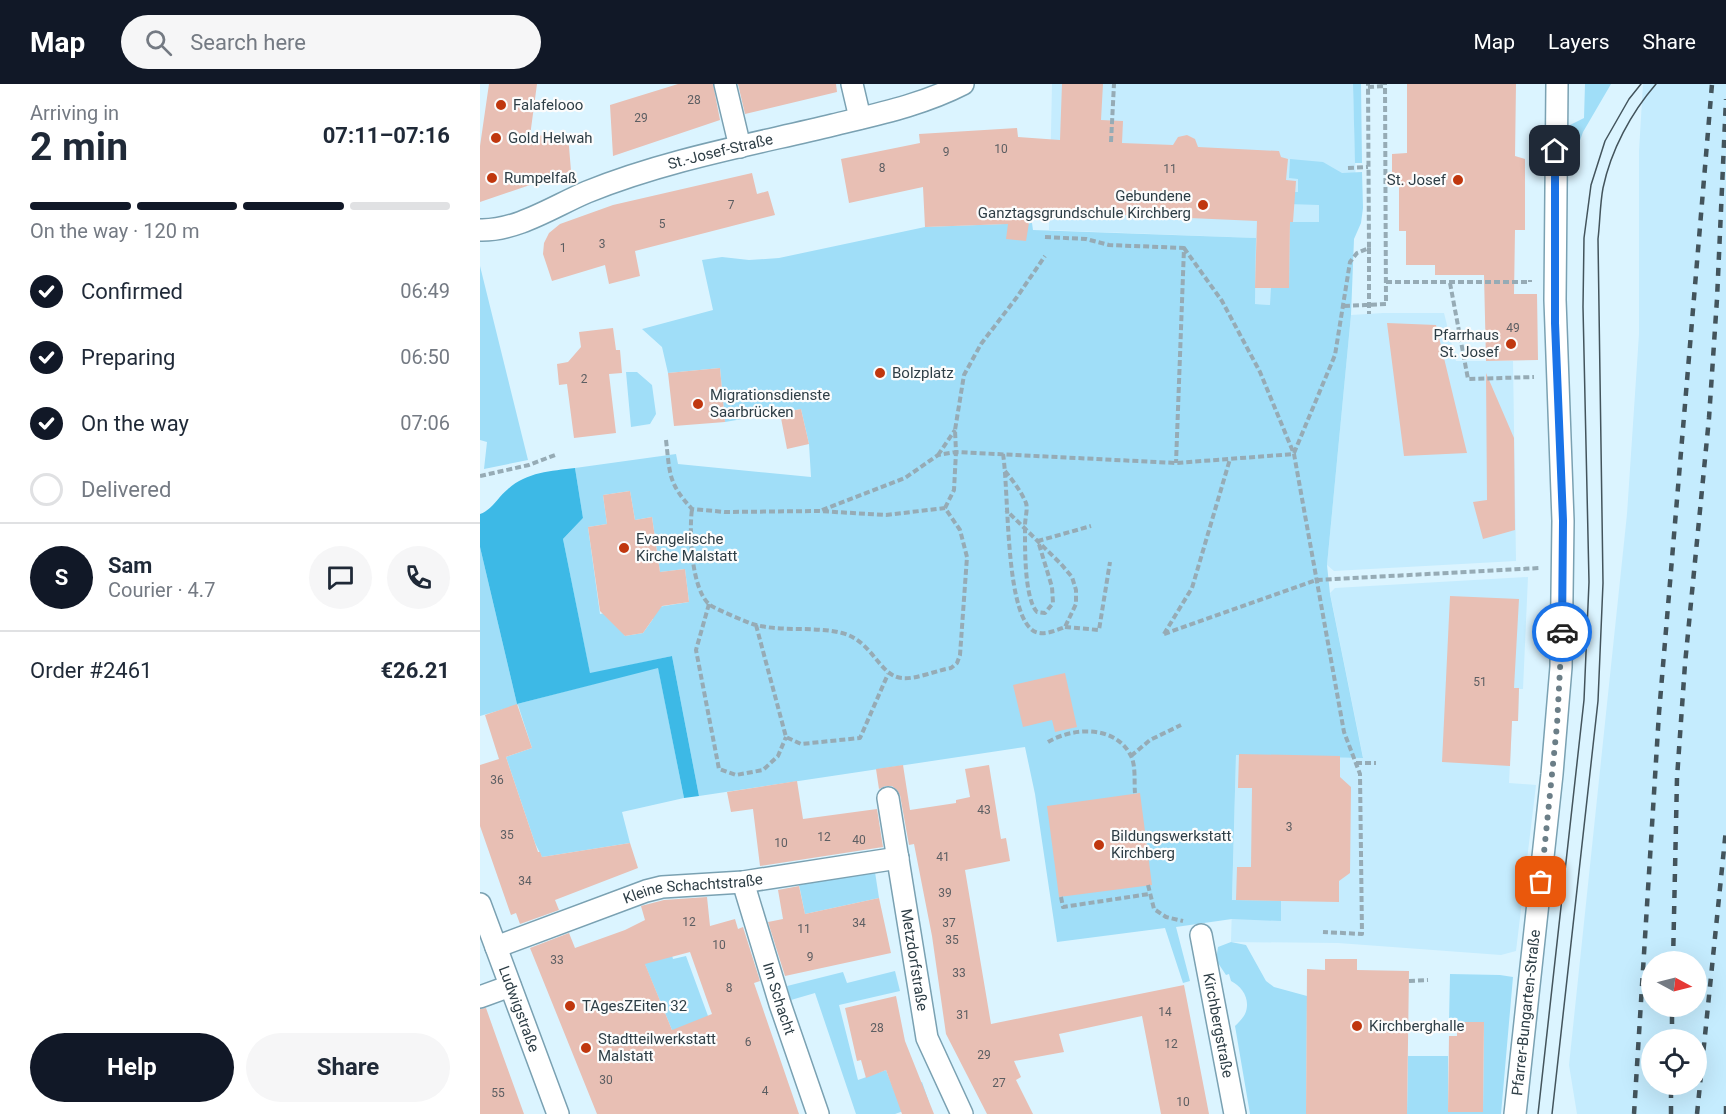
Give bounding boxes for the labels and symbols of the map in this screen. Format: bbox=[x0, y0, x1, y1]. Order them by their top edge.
house number: 28 bbox=[687, 93, 701, 107]
place label: Falafelooo bbox=[513, 96, 583, 114]
marker: Falafelooo bbox=[494, 98, 508, 112]
house number: 29 bbox=[634, 111, 648, 125]
pin bbox=[1529, 125, 1580, 176]
place label: Gold Helwah bbox=[508, 129, 593, 147]
street label: St.-Josef-Straße bbox=[666, 130, 775, 173]
marker: Gold Helwah bbox=[489, 131, 503, 145]
house number: 10 bbox=[994, 142, 1008, 156]
house number: 9 bbox=[943, 145, 949, 159]
house number: 8 bbox=[879, 161, 886, 175]
house number: 11 bbox=[1163, 162, 1177, 176]
place label: Rumpelfaß bbox=[504, 169, 577, 187]
marker: Rumpelfaß bbox=[485, 171, 499, 185]
place label: St. Josef bbox=[1387, 171, 1447, 189]
marker: St. Josef bbox=[1451, 173, 1465, 187]
place label: Gebundene Ganztagsgrundschule Kirchberg bbox=[978, 187, 1191, 222]
house number: 7 bbox=[728, 198, 735, 212]
marker: Gebundene Ganztagsgrundschule Kirchberg bbox=[1196, 198, 1210, 212]
house number: 5 bbox=[659, 217, 666, 231]
house number: 3 bbox=[599, 237, 605, 251]
house number: 1 bbox=[560, 241, 566, 255]
house number: 49 bbox=[1506, 321, 1520, 335]
place label: Pfarrhaus St. Josef bbox=[1434, 326, 1500, 361]
marker: Pfarrhaus St. Josef bbox=[1504, 337, 1518, 351]
place label: Bolzplatz bbox=[892, 364, 954, 382]
marker: Bolzplatz bbox=[873, 366, 887, 380]
house number: 2 bbox=[581, 372, 588, 386]
place label: Migrationsdienste Saarbrücken bbox=[710, 386, 830, 421]
marker: Migrationsdienste Saarbrücken bbox=[691, 397, 705, 411]
place label: Evangelische Kirche Malstatt bbox=[636, 530, 737, 565]
marker: Evangelische Kirche Malstatt bbox=[617, 541, 631, 555]
courier bbox=[1532, 602, 1592, 662]
house number: 51 bbox=[1473, 675, 1487, 689]
house number: 36 bbox=[490, 773, 504, 787]
house number: 43 bbox=[977, 803, 991, 817]
house number: 3 bbox=[1286, 820, 1292, 834]
place label: Bildungswerkstatt Kirchberg bbox=[1111, 827, 1231, 862]
house number: 35 bbox=[500, 828, 514, 842]
house number: 12 bbox=[817, 830, 831, 844]
house number: 40 bbox=[852, 833, 866, 847]
house number: 10 bbox=[774, 836, 788, 850]
marker: Bildungswerkstatt Kirchberg bbox=[1092, 838, 1106, 852]
house number: 41 bbox=[936, 850, 950, 864]
pin bbox=[1515, 856, 1566, 907]
street label: Kleine Schachtstraße bbox=[621, 870, 764, 908]
house number: 34 bbox=[518, 874, 532, 888]
house number: 39 bbox=[938, 886, 952, 900]
street label: Metzdorfstraße bbox=[897, 907, 931, 1012]
house number: 12 bbox=[682, 915, 696, 929]
house number: 34 bbox=[852, 916, 866, 930]
house number: 37 bbox=[942, 916, 956, 930]
house number: 11 bbox=[797, 922, 811, 936]
street label: Pfarrer-Bungarten-Straße bbox=[1508, 929, 1544, 1097]
house number: 35 bbox=[945, 933, 959, 947]
house number: 10 bbox=[712, 938, 726, 952]
house number: 9 bbox=[807, 950, 813, 964]
north arrow bbox=[1641, 951, 1707, 1017]
house number: 33 bbox=[550, 953, 564, 967]
street label: Im Schacht bbox=[759, 960, 799, 1037]
street label: Ludwigstraße bbox=[495, 963, 543, 1055]
house number: 33 bbox=[952, 966, 966, 980]
street label: Kirchbergstraße bbox=[1199, 971, 1237, 1079]
house number: 8 bbox=[726, 981, 733, 995]
place label: TAgesZEiten 32 bbox=[582, 997, 687, 1015]
marker: TAgesZEiten 32 bbox=[563, 999, 577, 1013]
house number: 14 bbox=[1158, 1005, 1172, 1019]
house number: 31 bbox=[956, 1008, 970, 1022]
place label: Kirchberghalle bbox=[1369, 1017, 1465, 1035]
marker: Kirchberghalle bbox=[1350, 1019, 1364, 1033]
house number: 28 bbox=[870, 1021, 884, 1035]
place label: Stadtteilwerkstatt Malstatt bbox=[598, 1030, 716, 1065]
house number: 6 bbox=[745, 1035, 752, 1049]
house number: 12 bbox=[1164, 1037, 1178, 1051]
marker: Stadtteilwerkstatt Malstatt bbox=[579, 1041, 593, 1055]
house number: 29 bbox=[977, 1048, 991, 1062]
house number: 30 bbox=[599, 1073, 613, 1087]
house number: 27 bbox=[992, 1076, 1006, 1090]
house number: 4 bbox=[762, 1084, 769, 1098]
house number: 55 bbox=[491, 1086, 505, 1100]
house number: 10 bbox=[1176, 1095, 1190, 1109]

